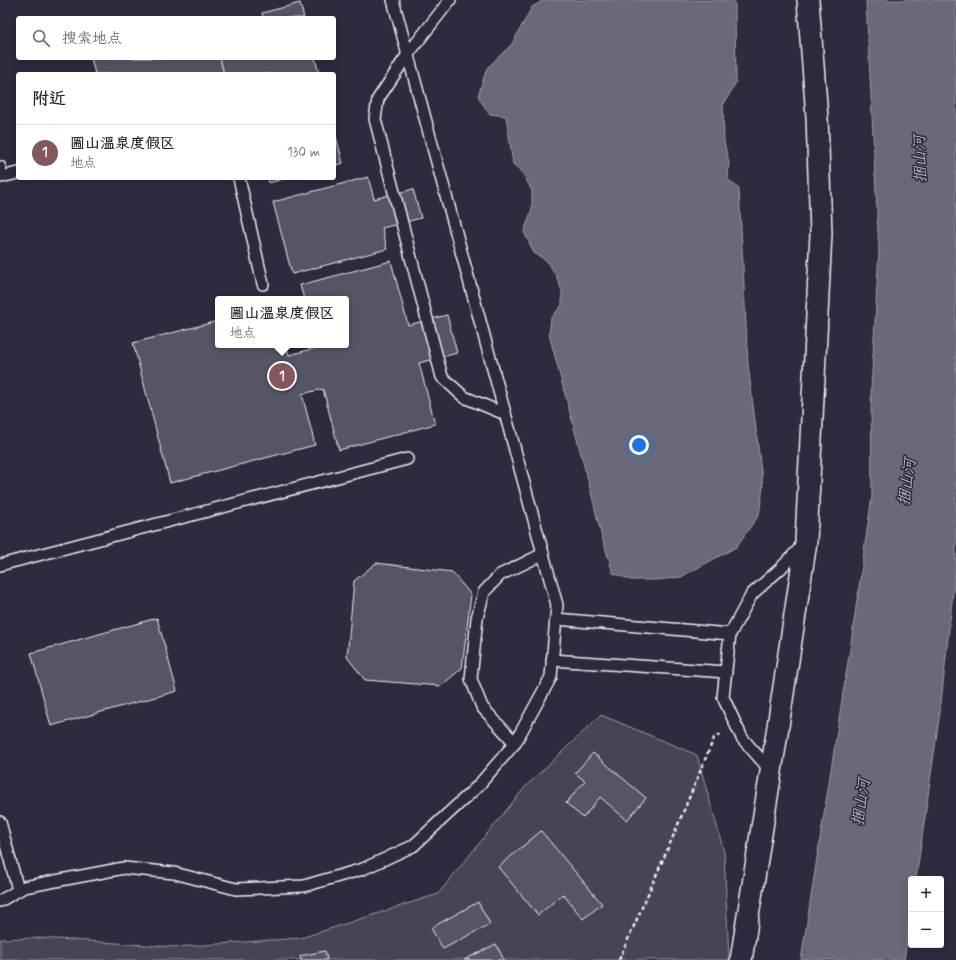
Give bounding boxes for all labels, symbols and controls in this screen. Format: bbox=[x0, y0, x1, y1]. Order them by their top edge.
search box bbox=[16, 16, 336, 60]
icon: search bbox=[30, 27, 52, 49]
text: 搜索地点 bbox=[62, 29, 122, 49]
text: 附近 bbox=[32, 88, 66, 110]
water label: 捆山河 bbox=[909, 132, 932, 183]
text: 圌山温泉度假区 bbox=[70, 134, 175, 154]
text: 1 bbox=[42, 144, 48, 161]
text: 130 m bbox=[287, 144, 320, 161]
text: 地点 bbox=[70, 155, 96, 172]
popup bbox=[215, 296, 349, 348]
text: 圌山温泉度假区 bbox=[229, 304, 335, 324]
text: 地点 bbox=[229, 325, 256, 342]
pin: 1 bbox=[269, 361, 295, 391]
your location bbox=[629, 435, 649, 455]
water label: 捆山河 bbox=[894, 454, 922, 507]
water label: 捆山河 bbox=[848, 774, 876, 827]
map controls bbox=[908, 876, 944, 948]
button: + bbox=[908, 876, 944, 912]
button: − bbox=[908, 912, 944, 948]

